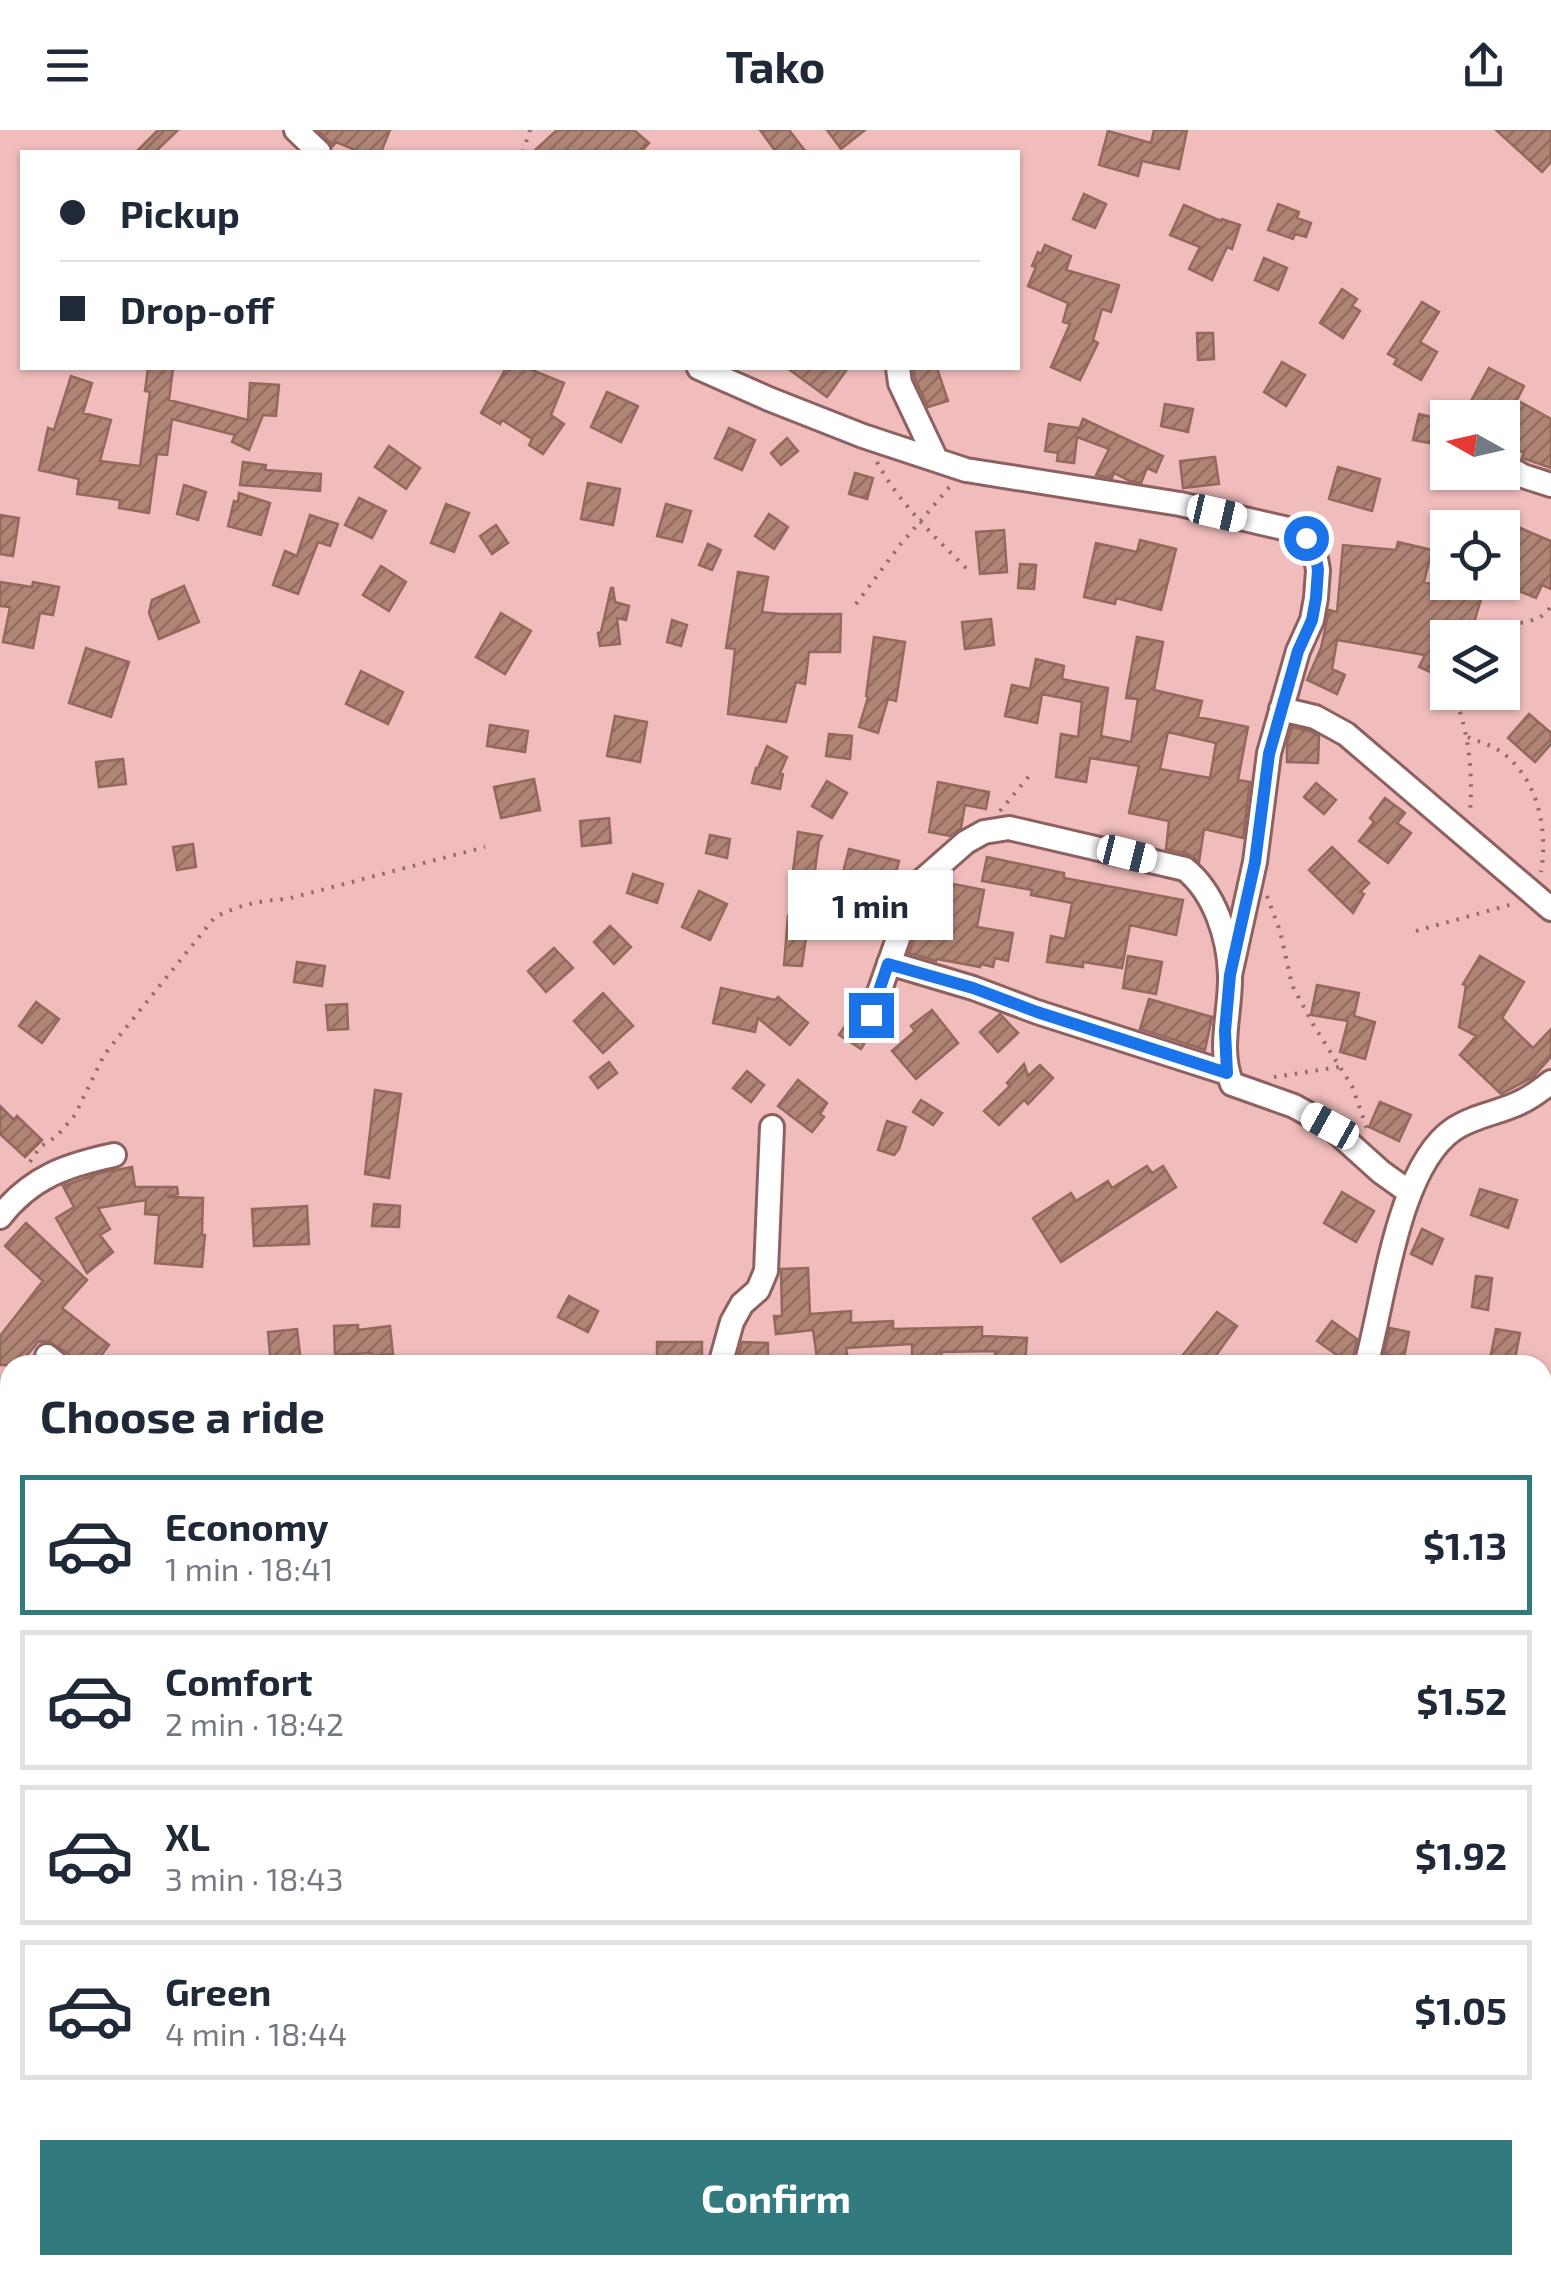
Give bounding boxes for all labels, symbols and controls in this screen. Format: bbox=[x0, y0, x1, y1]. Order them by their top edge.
icon: menu bbox=[40, 38, 95, 93]
text: Tako bbox=[726, 38, 825, 92]
icon: share bbox=[1456, 38, 1511, 93]
text: Pickup bbox=[120, 190, 240, 236]
text: Drop-off bbox=[120, 286, 274, 332]
north arrow bbox=[1430, 400, 1520, 490]
map controls bbox=[1430, 400, 1520, 710]
car bbox=[1184, 492, 1250, 534]
button: locate bbox=[1430, 510, 1520, 600]
route start bbox=[1284, 516, 1329, 561]
button: layers bbox=[1430, 620, 1520, 710]
car bbox=[1094, 832, 1160, 876]
callout: 1 min bbox=[788, 870, 954, 940]
text: 1 min bbox=[832, 886, 909, 924]
route end bbox=[849, 993, 894, 1038]
car bbox=[1296, 1098, 1364, 1154]
text: Choose a ride bbox=[40, 1388, 325, 1442]
icon: car bbox=[45, 1500, 135, 1590]
text: Economy bbox=[165, 1503, 329, 1549]
text: $1.13 bbox=[1423, 1522, 1507, 1568]
text: 1 min · 18:41 bbox=[165, 1549, 333, 1587]
icon: car bbox=[45, 1655, 135, 1745]
text: Comfort bbox=[165, 1658, 313, 1704]
text: $1.52 bbox=[1416, 1677, 1507, 1723]
text: 2 min · 18:42 bbox=[165, 1704, 344, 1742]
icon: car bbox=[45, 1810, 135, 1900]
text: XL bbox=[165, 1813, 210, 1859]
text: $1.92 bbox=[1415, 1832, 1507, 1878]
text: 3 min · 18:43 bbox=[165, 1859, 344, 1897]
icon: car bbox=[45, 1965, 135, 2055]
text: Green bbox=[165, 1968, 271, 2014]
text: $1.05 bbox=[1414, 1987, 1507, 2033]
text: 4 min · 18:44 bbox=[165, 2014, 347, 2052]
button: Confirm bbox=[40, 2140, 1512, 2255]

